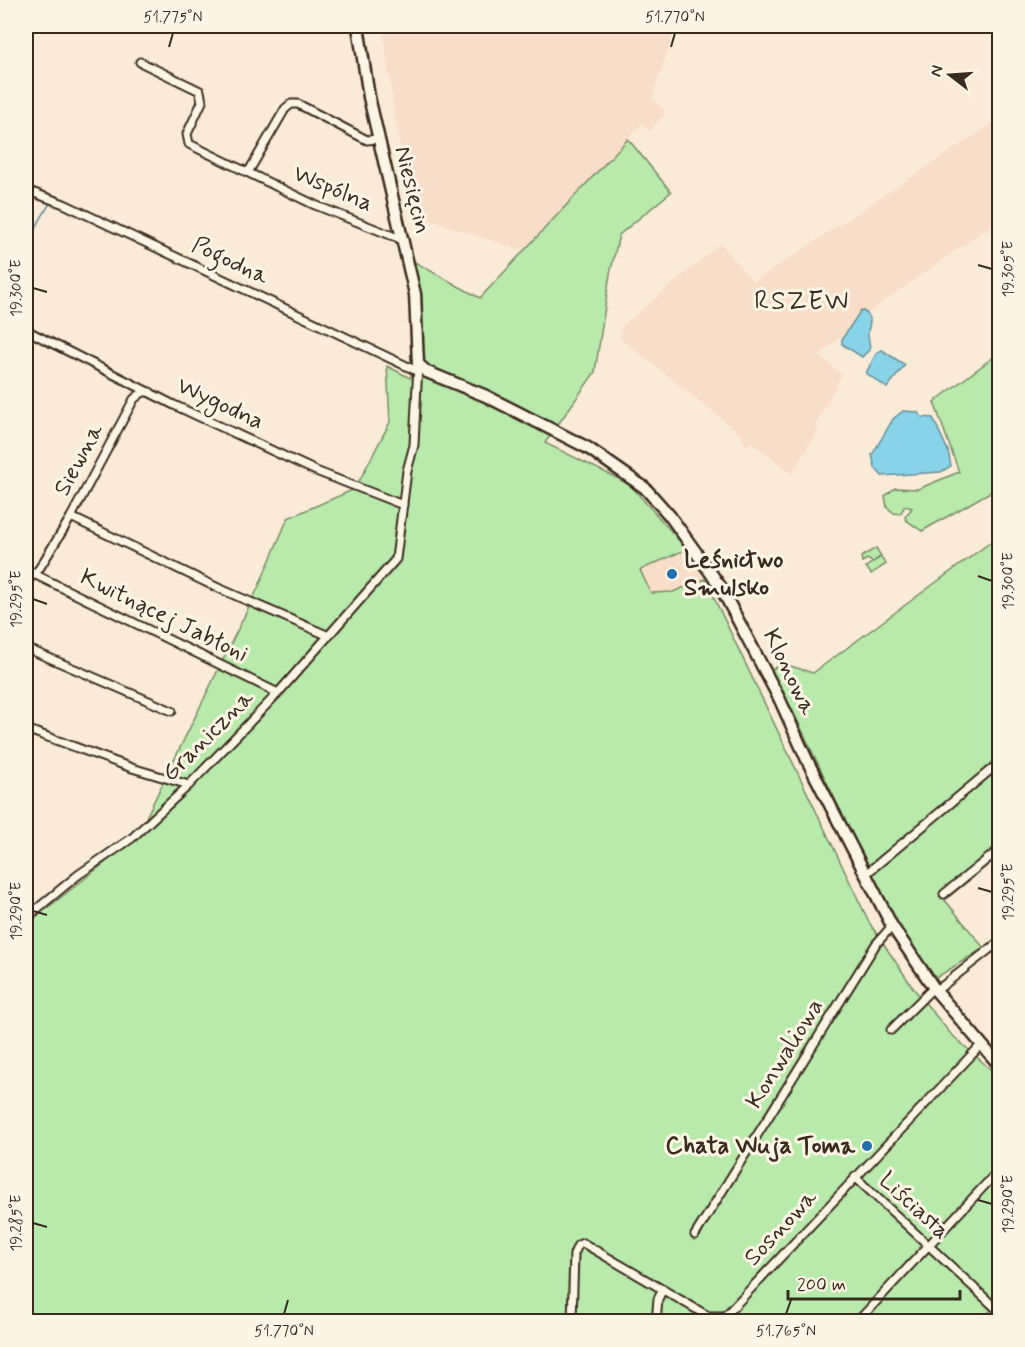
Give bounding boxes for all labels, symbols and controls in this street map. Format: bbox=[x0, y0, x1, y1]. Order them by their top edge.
text: 51.775°N bbox=[143, 8, 203, 28]
text: 51.770°N bbox=[645, 8, 705, 28]
north arrow bbox=[920, 45, 980, 105]
text: N bbox=[925, 63, 949, 79]
street label: Niesięcin bbox=[386, 143, 438, 237]
street label: Wspólna bbox=[288, 158, 378, 220]
street label: Pogodna bbox=[185, 230, 274, 295]
text: 19.305°E bbox=[999, 240, 1019, 297]
text: 19.300°E bbox=[7, 259, 27, 317]
district label: RSZEW bbox=[754, 285, 850, 319]
street label: Wygodna bbox=[171, 370, 268, 439]
street label: Siewna bbox=[47, 418, 111, 502]
place label: Leśnictwo Smulsko bbox=[684, 545, 783, 604]
text: 19.300°E bbox=[999, 552, 1019, 610]
street label: Kwitnącej Jabłoni bbox=[75, 562, 253, 670]
marker: Leśnictwo Smulsko bbox=[665, 567, 679, 581]
text: 19.295°E bbox=[7, 570, 27, 628]
street label: Klonowa bbox=[755, 624, 823, 721]
street label: Graniczna bbox=[155, 683, 261, 789]
text: 19.295°E bbox=[999, 863, 1019, 921]
text: 19.290°E bbox=[7, 882, 27, 940]
street label: Konwaliowa bbox=[739, 993, 831, 1115]
place label: Chata Wuja Toma bbox=[666, 1131, 856, 1162]
marker: Chata Wuja Toma bbox=[860, 1139, 874, 1153]
street label: Liściasta bbox=[872, 1165, 956, 1247]
text: 19.290°E bbox=[999, 1175, 1019, 1233]
street label: Sosnowa bbox=[738, 1183, 825, 1273]
text: 19.285°E bbox=[7, 1194, 27, 1251]
scale bar bbox=[788, 1263, 960, 1301]
text: 200 m bbox=[797, 1273, 846, 1297]
text: 51.770°N bbox=[254, 1322, 314, 1342]
text: 51.765°N bbox=[756, 1322, 816, 1342]

